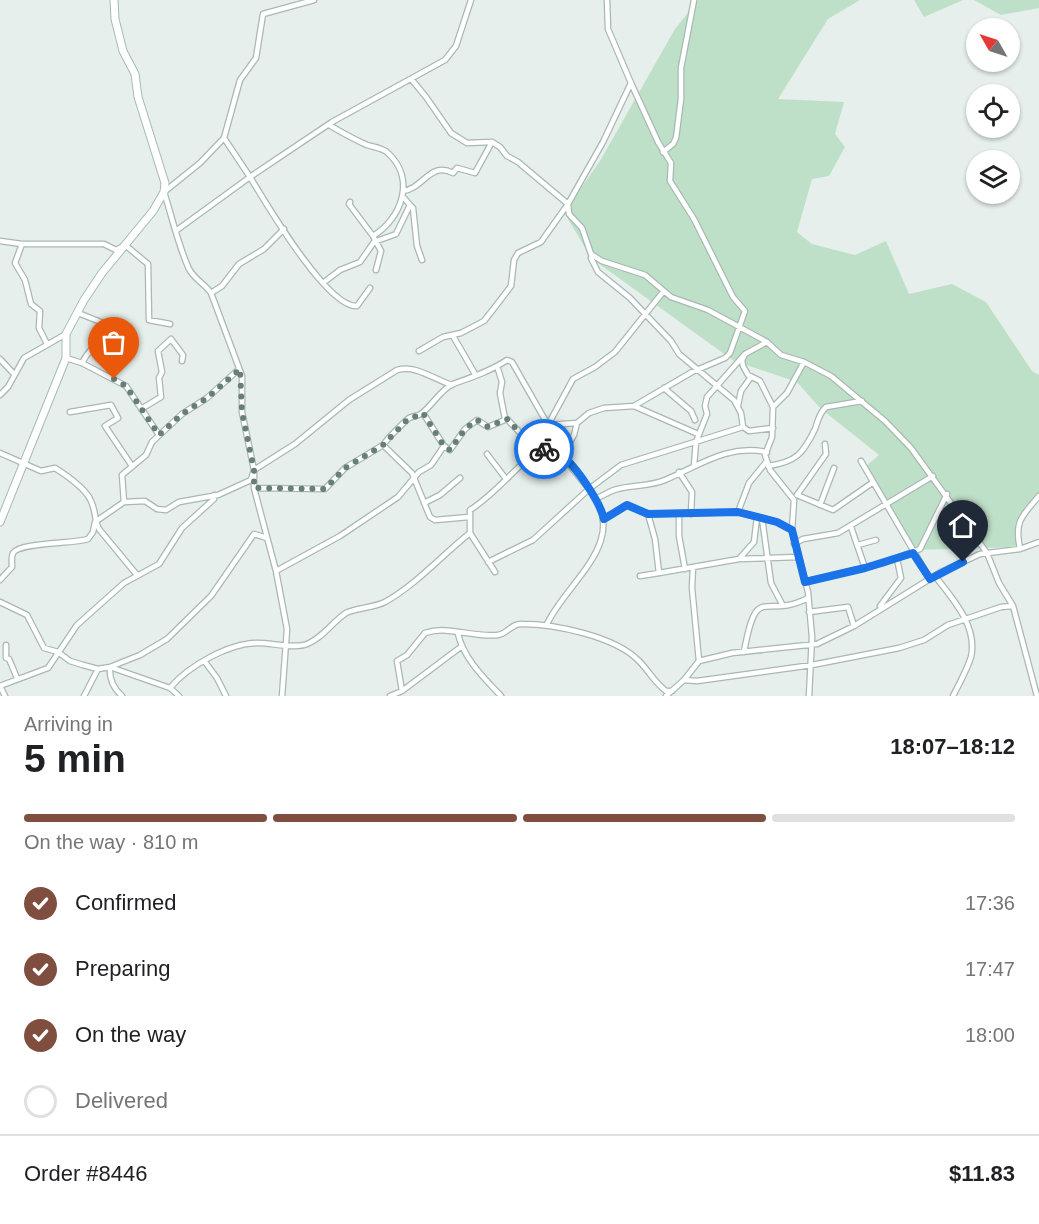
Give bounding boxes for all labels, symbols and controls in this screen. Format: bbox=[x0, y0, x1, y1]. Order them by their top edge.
north arrow bbox=[966, 18, 1020, 72]
map controls bbox=[966, 18, 1020, 204]
button: locate bbox=[966, 84, 1020, 138]
button: layers bbox=[966, 150, 1020, 204]
pin bbox=[88, 317, 139, 379]
icon: bag bbox=[97, 326, 130, 359]
courier bbox=[514, 419, 574, 479]
icon: bike bbox=[528, 433, 561, 466]
pin bbox=[937, 500, 988, 562]
icon: home bbox=[946, 509, 979, 542]
text: Arriving in bbox=[24, 713, 113, 735]
text: 18:07–18:12 bbox=[890, 734, 1015, 759]
text: 5 min bbox=[24, 737, 126, 780]
text: On the way · 810 m bbox=[24, 831, 199, 853]
icon: check bbox=[24, 887, 57, 920]
text: Confirmed bbox=[75, 890, 176, 915]
text: 17:36 bbox=[965, 892, 1015, 914]
icon: check bbox=[24, 953, 57, 986]
text: Preparing bbox=[75, 956, 170, 981]
text: 17:47 bbox=[965, 958, 1015, 980]
icon: check bbox=[24, 1019, 57, 1052]
text: On the way bbox=[75, 1022, 186, 1047]
text: 18:00 bbox=[965, 1024, 1015, 1046]
text: Delivered bbox=[75, 1088, 168, 1113]
text: Order #8446 bbox=[24, 1161, 148, 1186]
text: $11.83 bbox=[949, 1161, 1015, 1186]

